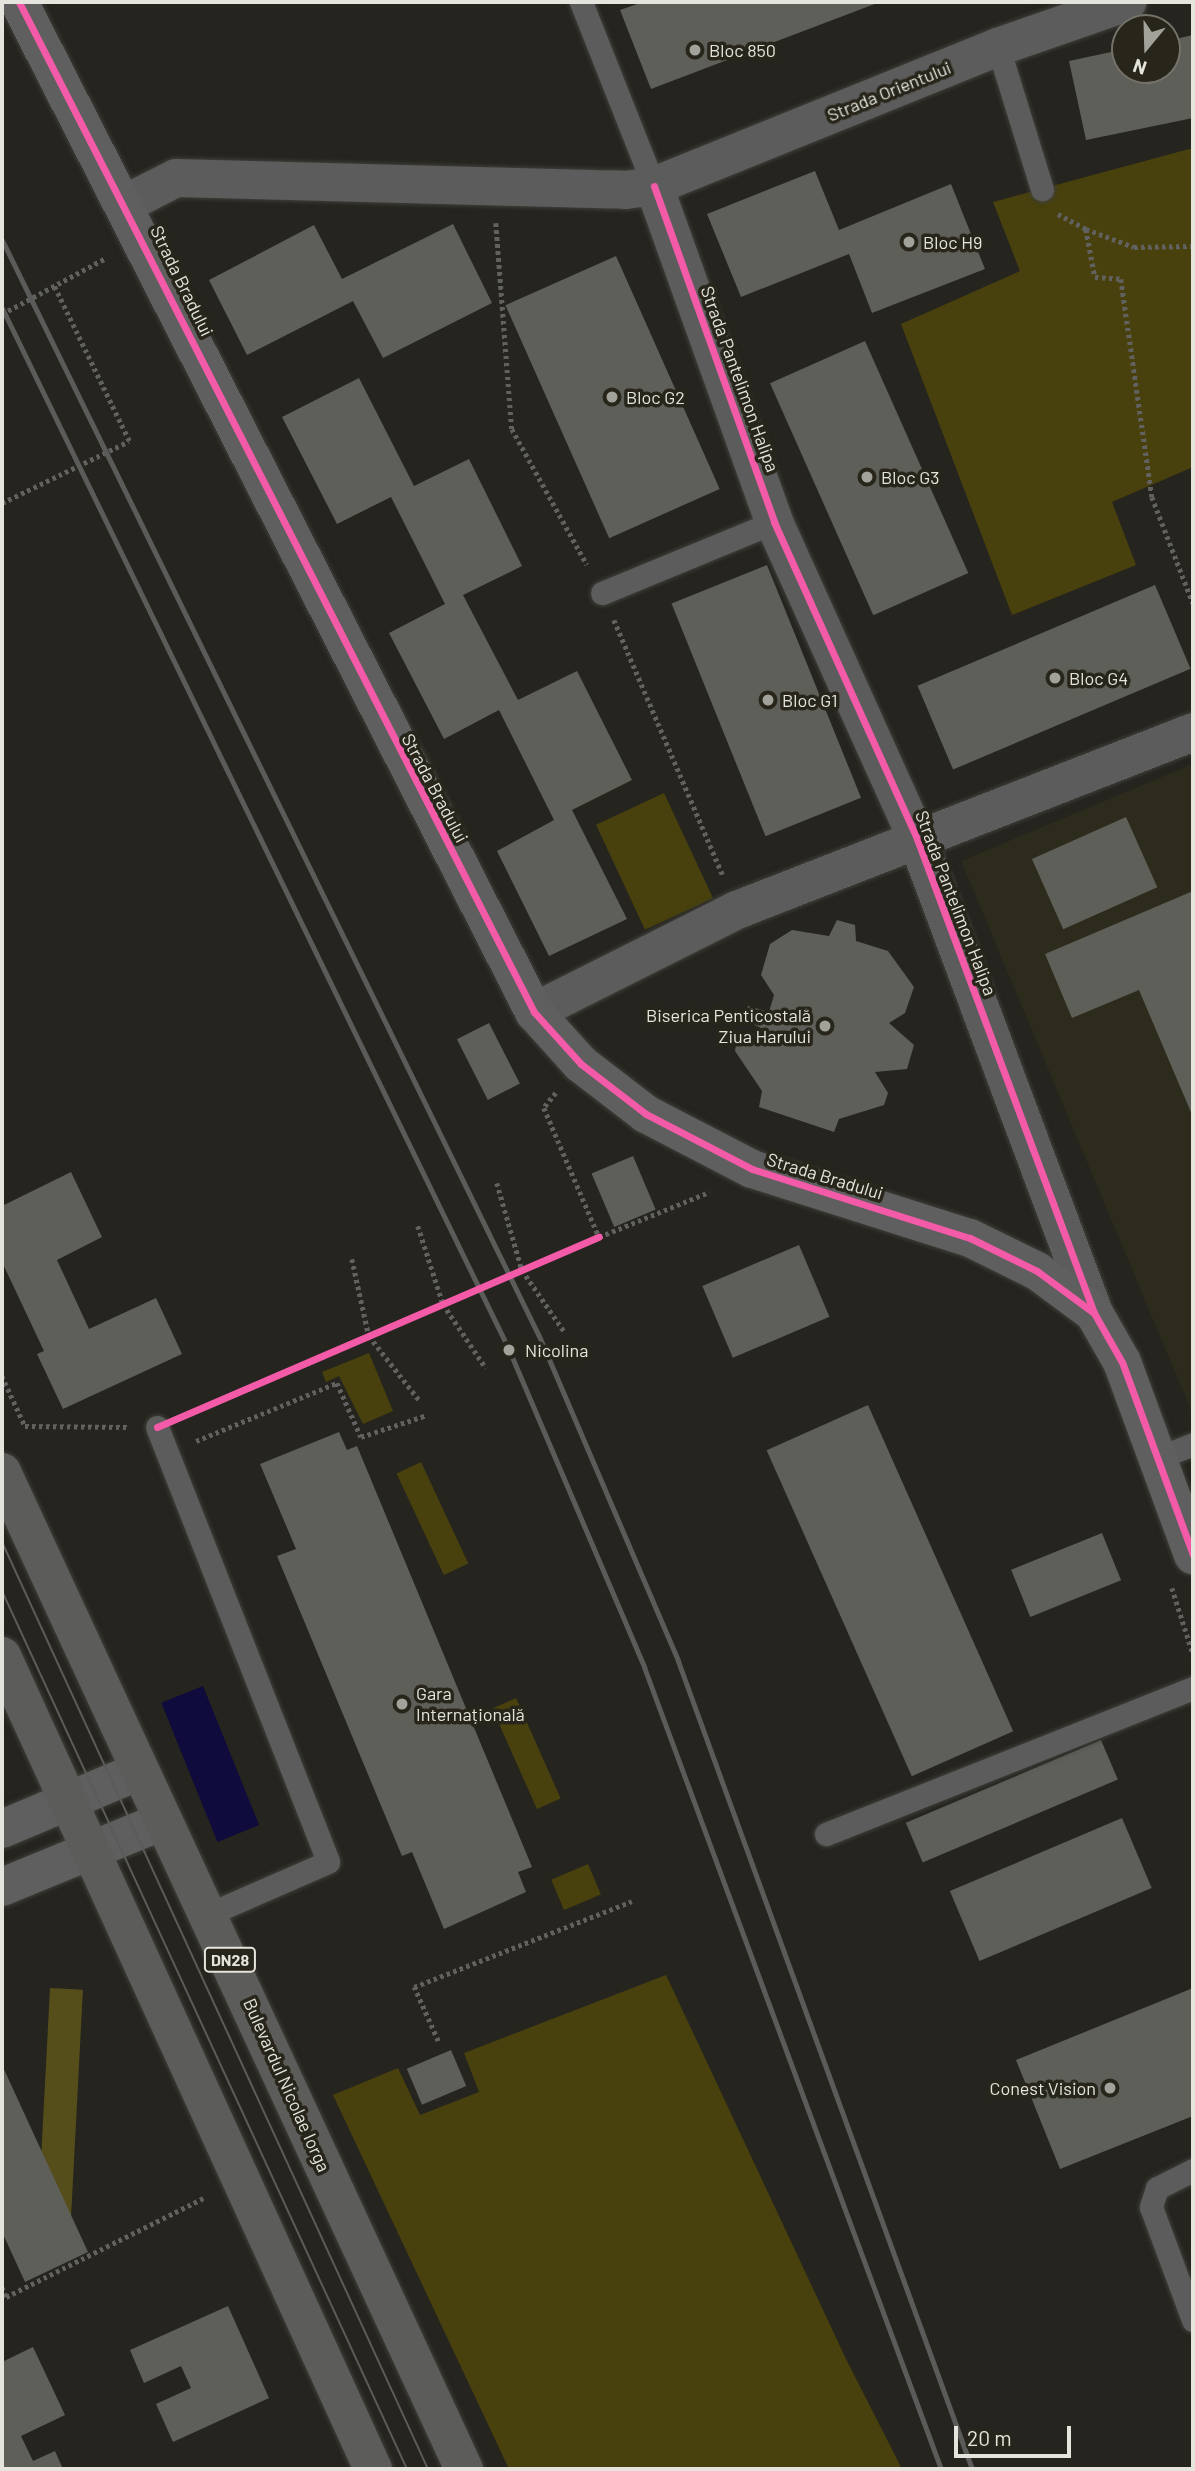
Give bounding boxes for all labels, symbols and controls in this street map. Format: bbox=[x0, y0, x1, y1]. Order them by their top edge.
north arrow bbox=[1111, 14, 1181, 84]
place label: Bloc 850 bbox=[709, 39, 776, 61]
marker: Bloc 850 bbox=[687, 42, 703, 58]
text: N bbox=[1130, 55, 1149, 80]
street label: Strada Orientului bbox=[824, 56, 954, 126]
street label: Strada Bradului bbox=[146, 222, 218, 340]
place label: Bloc H9 bbox=[923, 231, 982, 253]
marker: Bloc H9 bbox=[901, 234, 917, 250]
street label: Strada Pantelimon Halipa bbox=[696, 283, 784, 475]
place label: Bloc G2 bbox=[626, 386, 685, 408]
marker: Bloc G2 bbox=[604, 389, 620, 405]
place label: Bloc G3 bbox=[881, 466, 939, 488]
marker: Bloc G3 bbox=[859, 469, 875, 485]
place label: Bloc G4 bbox=[1069, 667, 1128, 689]
marker: Bloc G4 bbox=[1047, 670, 1063, 686]
place label: Bloc G1 bbox=[782, 689, 838, 711]
marker: Bloc G1 bbox=[760, 692, 776, 708]
street label: Strada Bradului bbox=[397, 730, 473, 846]
street label: Strada Pantelimon Halipa bbox=[911, 808, 1001, 998]
place label: Biserica Penticostală Ziua Harului bbox=[646, 1005, 811, 1048]
marker: Biserica Penticostală Ziua Harului bbox=[817, 1018, 833, 1034]
street label: Strada Bradului bbox=[764, 1148, 886, 1204]
place label: Nicolina bbox=[525, 1339, 589, 1361]
marker: Nicolina bbox=[499, 1340, 519, 1360]
place label: Gara Internațională bbox=[416, 1683, 525, 1726]
marker: Gara Internațională bbox=[394, 1696, 410, 1712]
road number: DN28 bbox=[204, 1948, 256, 1972]
street label: Bulevardul Nicolae Iorga bbox=[239, 1995, 335, 2175]
place label: Conest Vision bbox=[990, 2077, 1096, 2099]
marker: Conest Vision bbox=[1102, 2080, 1118, 2096]
scale bar bbox=[957, 2412, 1074, 2456]
text: 20 m bbox=[967, 2425, 1012, 2450]

